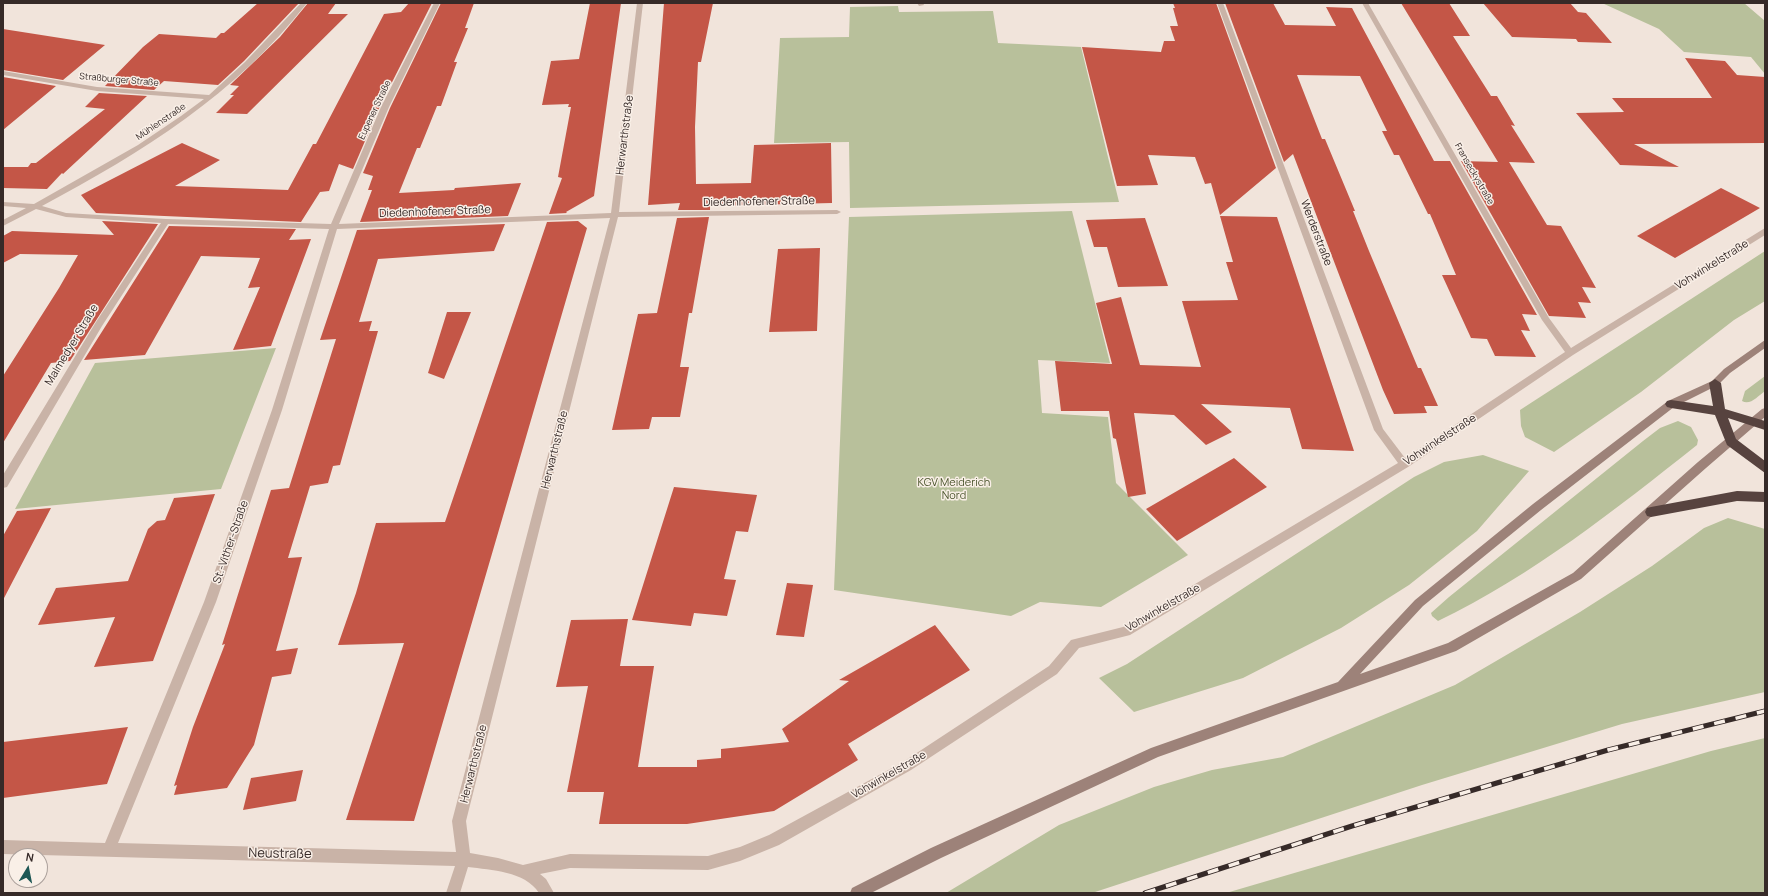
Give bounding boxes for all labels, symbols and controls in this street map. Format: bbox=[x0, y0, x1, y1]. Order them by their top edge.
street label: Straßburger Straße bbox=[79, 71, 159, 89]
street label: Eupener Straße bbox=[356, 79, 394, 141]
street label: Herwarthstraße bbox=[614, 94, 636, 176]
street label: Mühlenstraße bbox=[134, 101, 188, 143]
street label: Franseckystraße bbox=[1452, 141, 1496, 207]
street label: Diedenhofener Straße bbox=[703, 194, 815, 210]
street label: Werderstraße bbox=[1297, 198, 1335, 268]
street label: Diedenhofener Straße bbox=[379, 203, 491, 221]
street label: Vohwinkelstraße bbox=[1673, 237, 1751, 293]
street label: Malmedyer Straße bbox=[43, 302, 101, 388]
street label: Herwarthstraße bbox=[539, 410, 571, 490]
street label: Vohwinkelstraße bbox=[1401, 412, 1479, 468]
park label: KGV Meiderich Nord bbox=[918, 476, 990, 502]
street label: St.-Vither-Straße bbox=[211, 499, 251, 585]
street label: Vohwinkelstraße bbox=[1123, 581, 1203, 635]
street label: Herwarthstraße bbox=[458, 724, 490, 804]
street label: Vohwinkelstraße bbox=[849, 748, 929, 802]
street label: Neustraße bbox=[248, 846, 312, 862]
north arrow bbox=[8, 848, 48, 888]
text: N bbox=[25, 849, 35, 865]

